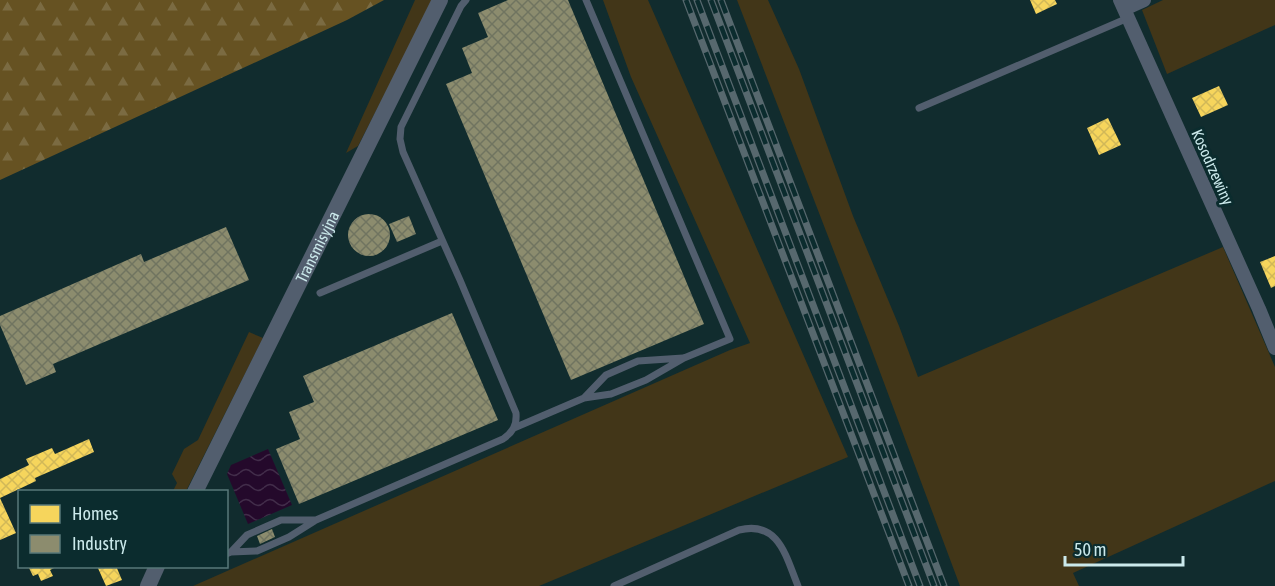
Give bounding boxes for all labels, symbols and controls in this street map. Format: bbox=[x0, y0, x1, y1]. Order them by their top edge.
street label: Kosodrzewiny bbox=[1187, 126, 1238, 208]
street label: Transmisyjna bbox=[292, 208, 343, 286]
legend bbox=[18, 490, 228, 568]
text: Homes bbox=[72, 503, 118, 524]
scale bar bbox=[1065, 529, 1184, 567]
text: Industry bbox=[72, 533, 127, 554]
text: 50 m bbox=[1074, 539, 1106, 560]

